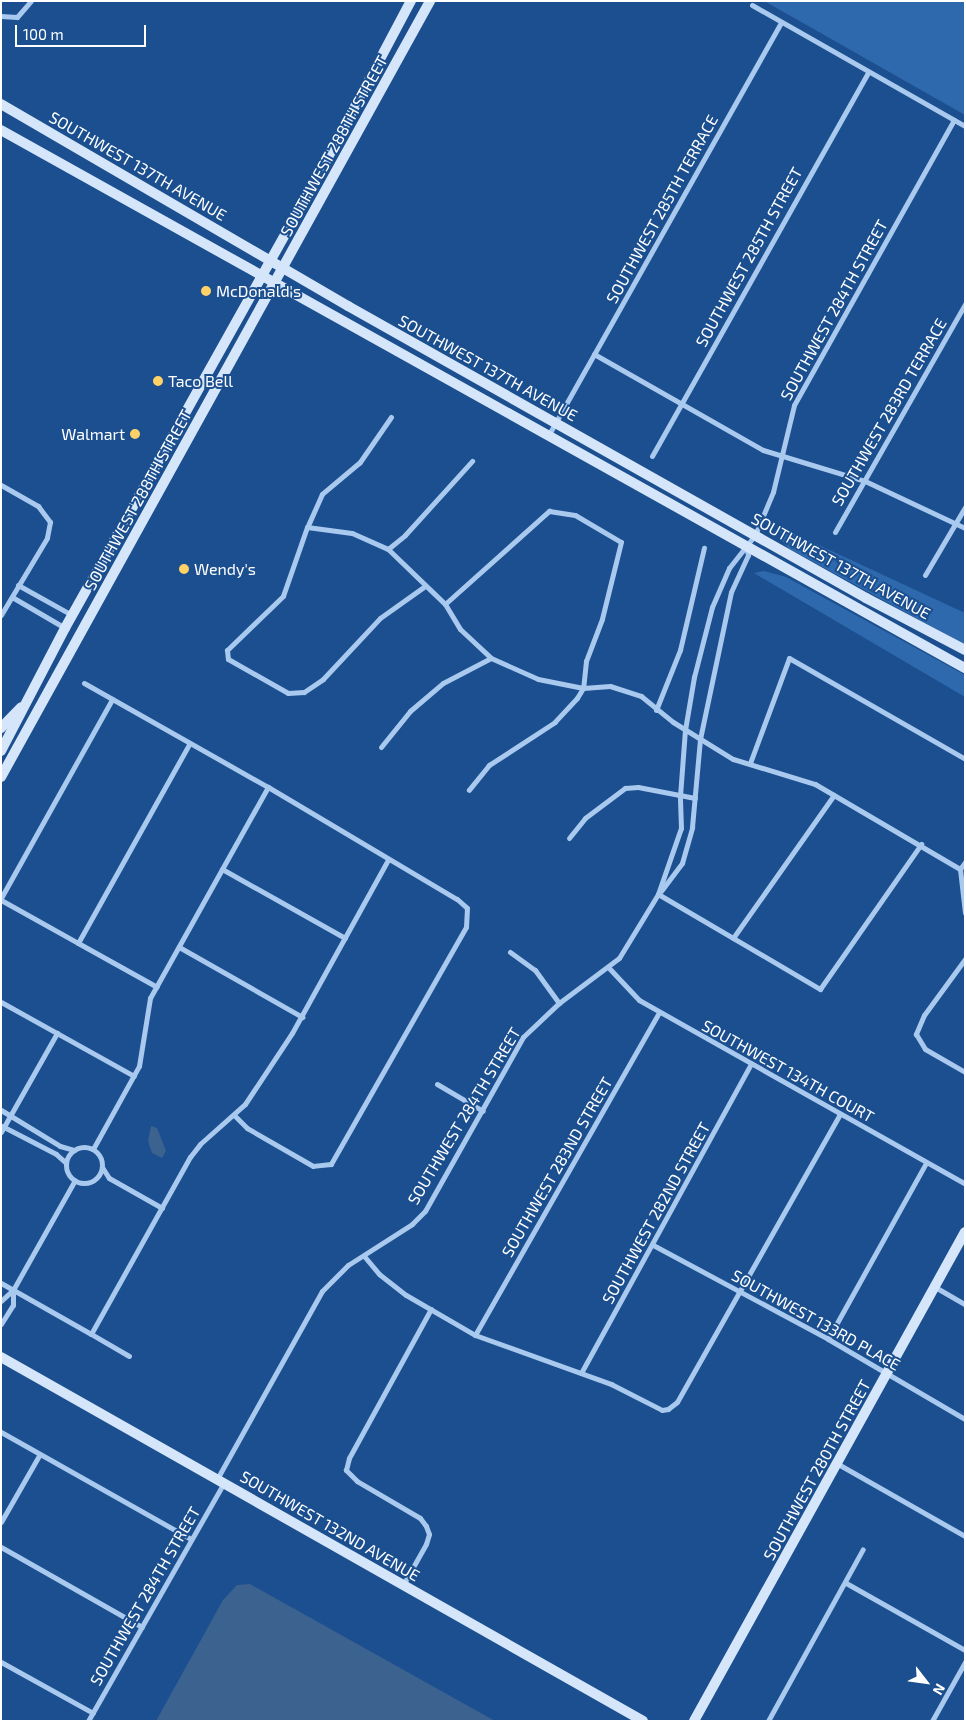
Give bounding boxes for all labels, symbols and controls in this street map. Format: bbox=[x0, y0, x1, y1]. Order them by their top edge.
scale bar bbox=[18, 15, 149, 47]
text: 100 m bbox=[23, 25, 64, 43]
street label: SOUTHWEST 288TH STREET bbox=[276, 52, 392, 240]
street label: SOUTHWEST 137TH AVENUE bbox=[46, 107, 230, 225]
street label: SOUTHWEST 285TH TERRACE bbox=[602, 111, 722, 307]
street label: SOUTHWEST 285TH STREET bbox=[692, 164, 806, 350]
street label: SOUTHWEST 284TH STREET bbox=[776, 216, 892, 404]
place label: McDonald's bbox=[216, 281, 301, 301]
marker: McDonald's bbox=[200, 285, 212, 297]
street label: SOUTHWEST 137TH AVENUE bbox=[395, 311, 581, 425]
street label: SOUTHWEST 283RD TERRACE bbox=[827, 315, 951, 509]
place label: Taco Bell bbox=[168, 371, 233, 391]
marker: Taco Bell bbox=[152, 375, 164, 387]
street label: SOUTHWEST 288TH STREET bbox=[80, 406, 196, 594]
place label: Walmart bbox=[61, 424, 125, 444]
marker: Walmart bbox=[129, 428, 141, 440]
street label: SOUTHWEST 137TH AVENUE bbox=[748, 509, 934, 623]
place label: Wendy's bbox=[194, 559, 256, 579]
marker: Wendy's bbox=[178, 563, 190, 575]
street label: SOUTHWEST 134TH COURT bbox=[698, 1016, 878, 1126]
street label: SOUTHWEST 284TH STREET bbox=[403, 1024, 525, 1208]
street label: SOUTHWEST 283ND STREET bbox=[498, 1074, 616, 1260]
street label: SOUTHWEST 282ND STREET bbox=[598, 1119, 714, 1307]
street label: SOUTHWEST 133RD PLACE bbox=[728, 1266, 904, 1374]
street label: SOUTHWEST 280TH STREET bbox=[759, 1376, 875, 1564]
street label: SOUTHWEST 132ND AVENUE bbox=[236, 1466, 424, 1586]
street label: SOUTHWEST 284TH STREET bbox=[86, 1503, 204, 1689]
north arrow bbox=[901, 1657, 951, 1707]
text: N bbox=[930, 1681, 949, 1698]

